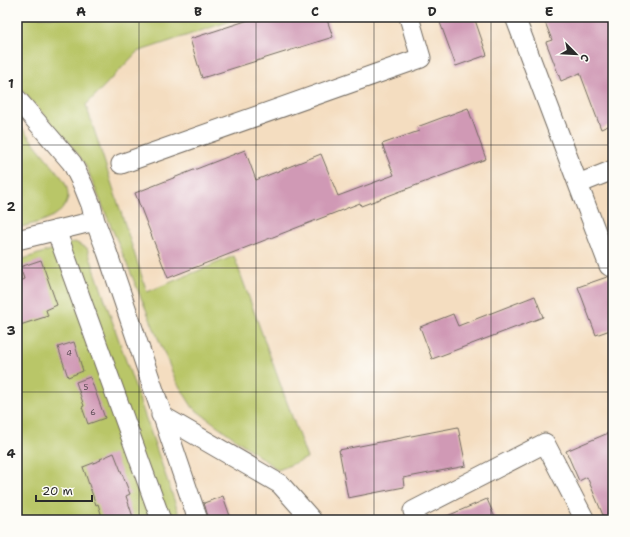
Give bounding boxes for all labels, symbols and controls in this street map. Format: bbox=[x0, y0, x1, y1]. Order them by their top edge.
text: A bbox=[76, 3, 86, 20]
text: B bbox=[194, 3, 202, 20]
text: C bbox=[311, 3, 319, 20]
text: D bbox=[427, 3, 437, 20]
text: E bbox=[545, 3, 554, 20]
north arrow bbox=[556, 34, 596, 74]
text: С bbox=[576, 52, 593, 64]
text: 1 bbox=[8, 75, 14, 92]
text: 2 bbox=[6, 198, 16, 215]
text: 3 bbox=[6, 322, 16, 339]
house number: 4 bbox=[66, 348, 72, 359]
house number: 5 bbox=[84, 382, 89, 393]
house number: 6 bbox=[90, 407, 96, 418]
text: 4 bbox=[6, 445, 16, 462]
scale bar bbox=[36, 477, 92, 503]
text: 20 m bbox=[42, 483, 73, 499]

